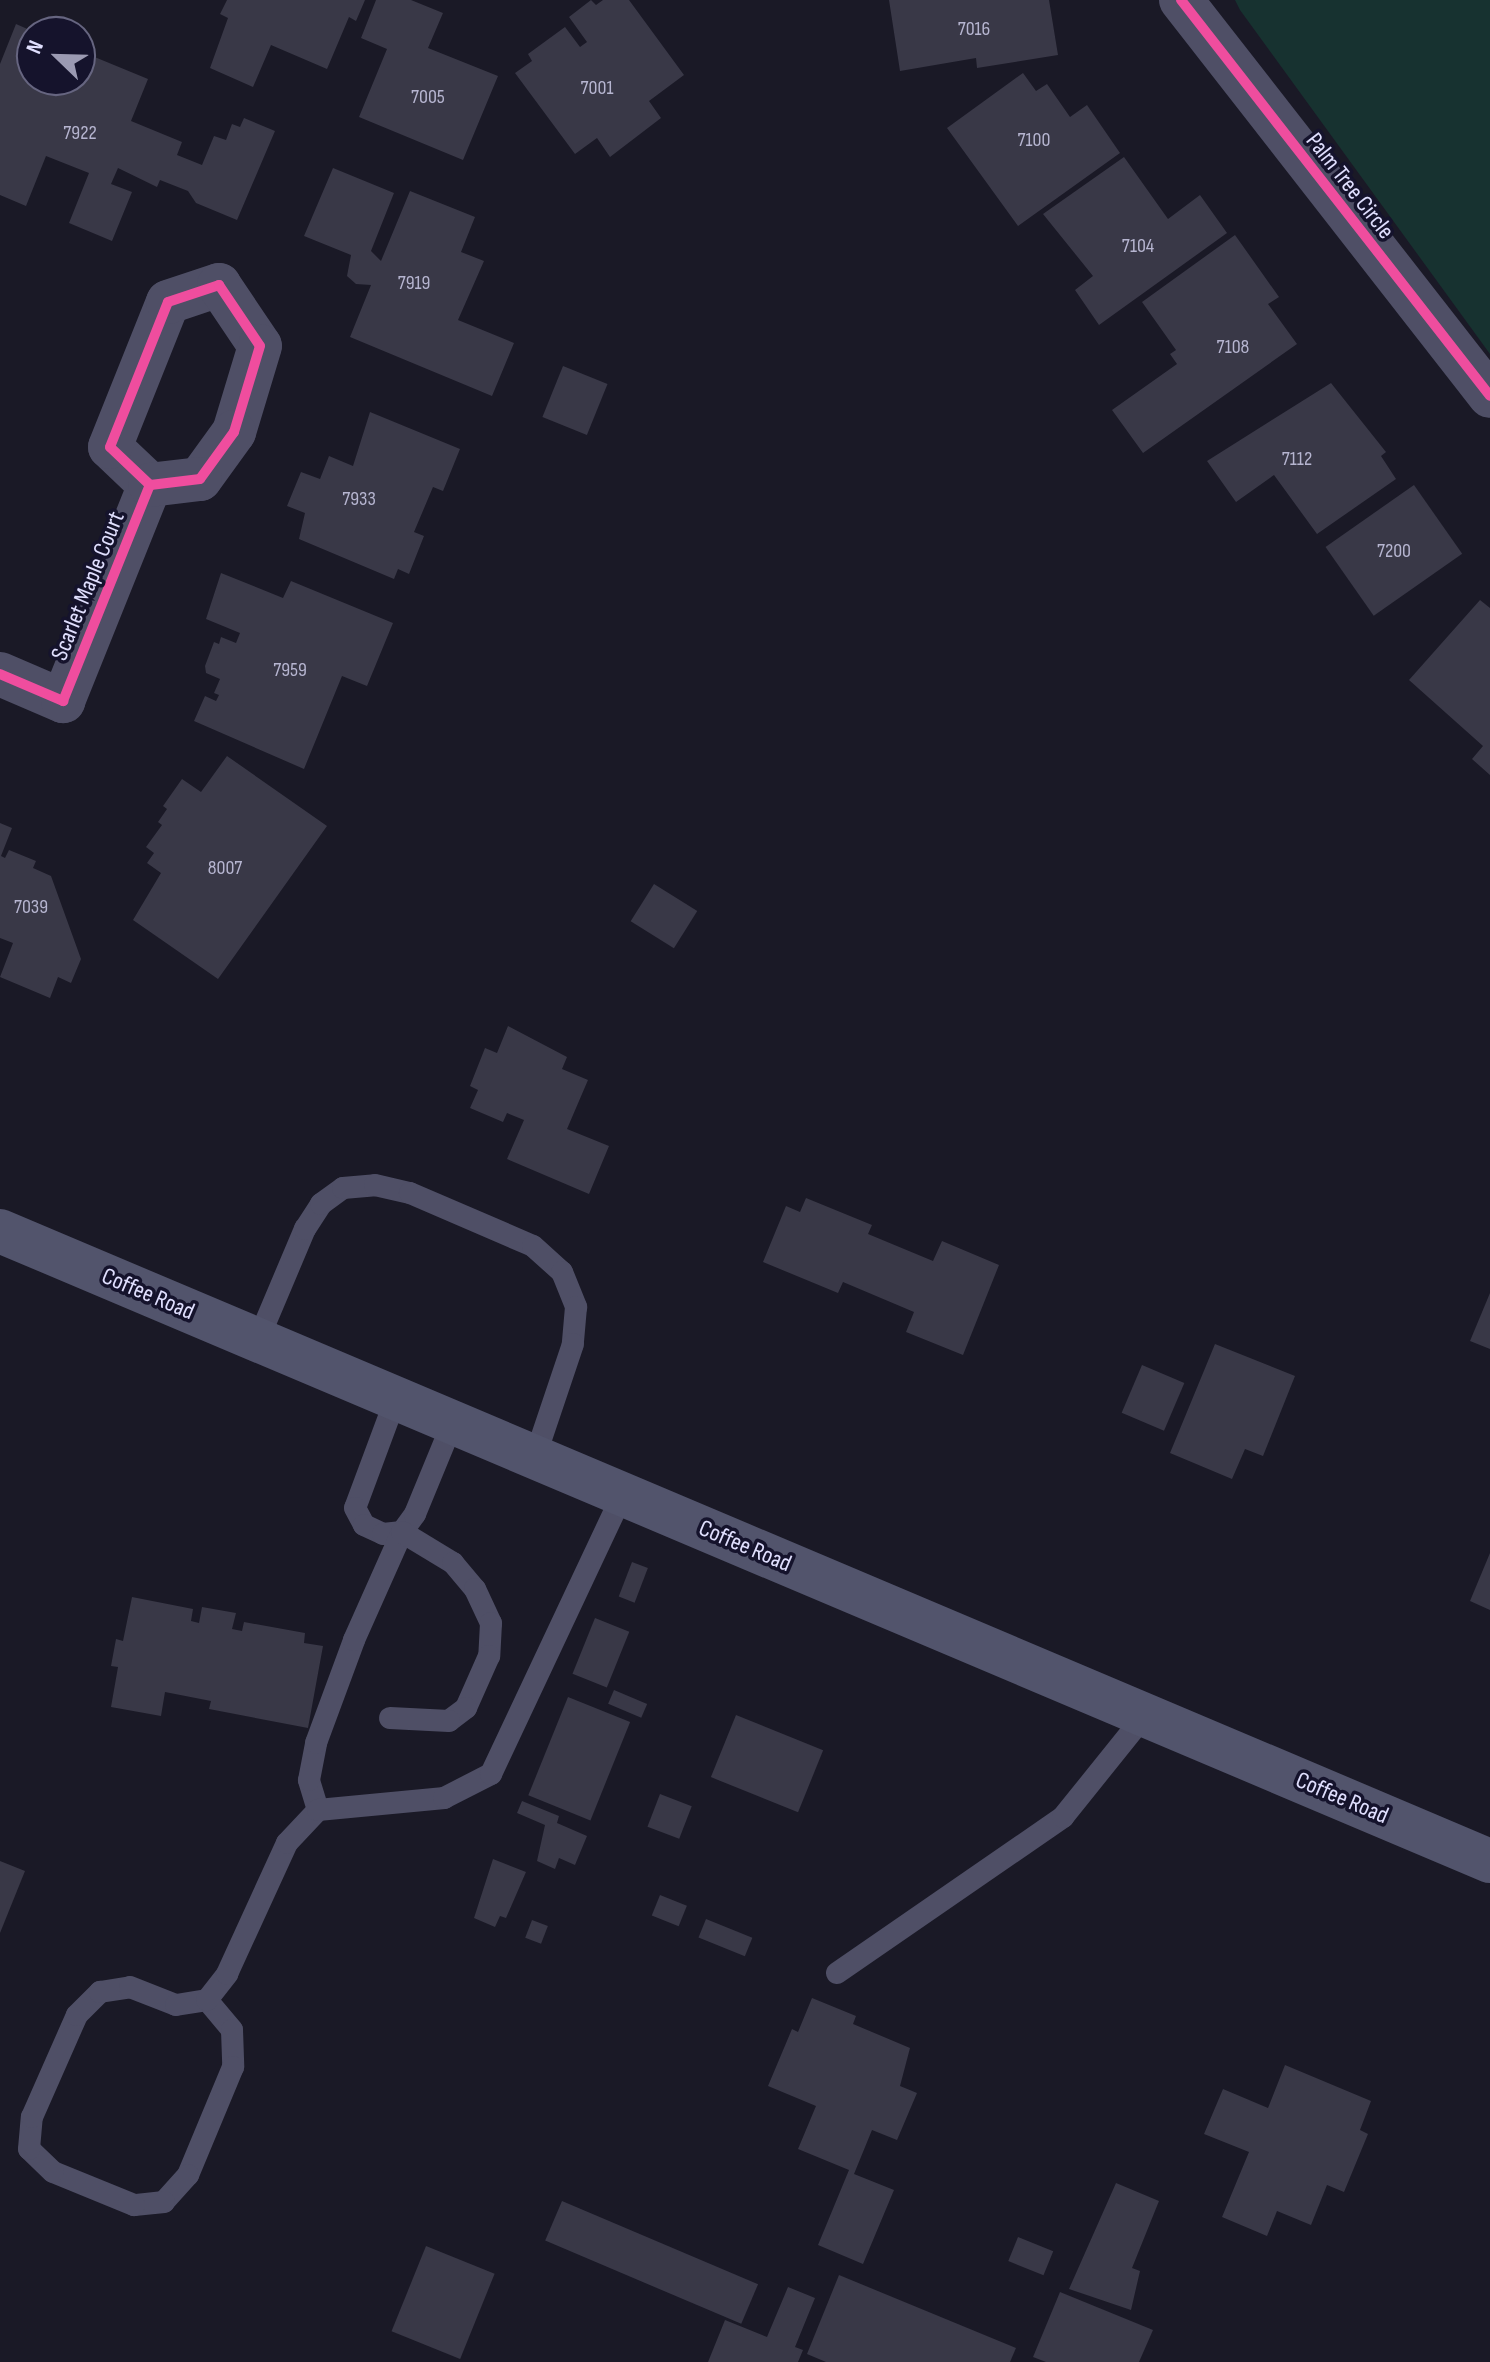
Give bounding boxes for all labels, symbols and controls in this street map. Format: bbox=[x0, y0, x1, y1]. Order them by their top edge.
north arrow bbox=[16, 16, 96, 96]
house number: 7016 bbox=[958, 17, 990, 41]
text: N bbox=[21, 37, 50, 58]
house number: 7001 bbox=[581, 76, 613, 100]
house number: 7005 bbox=[411, 85, 445, 109]
house number: 7922 bbox=[63, 121, 97, 145]
street label: Palm Tree Circle bbox=[1300, 127, 1400, 245]
house number: 7100 bbox=[1018, 128, 1050, 152]
house number: 7104 bbox=[1122, 234, 1154, 258]
house number: 7919 bbox=[398, 271, 430, 295]
house number: 7108 bbox=[1217, 335, 1249, 359]
house number: 7112 bbox=[1282, 447, 1312, 471]
house number: 7933 bbox=[342, 487, 376, 511]
street label: Scarlet Maple Court bbox=[45, 507, 131, 665]
house number: 7200 bbox=[1377, 539, 1411, 563]
house number: 7959 bbox=[273, 658, 307, 682]
house number: 8007 bbox=[208, 856, 242, 880]
house number: 7039 bbox=[14, 895, 48, 919]
street label: Coffee Road bbox=[97, 1262, 199, 1326]
street label: Coffee Road bbox=[694, 1514, 796, 1578]
street label: Coffee Road bbox=[1291, 1766, 1393, 1830]

